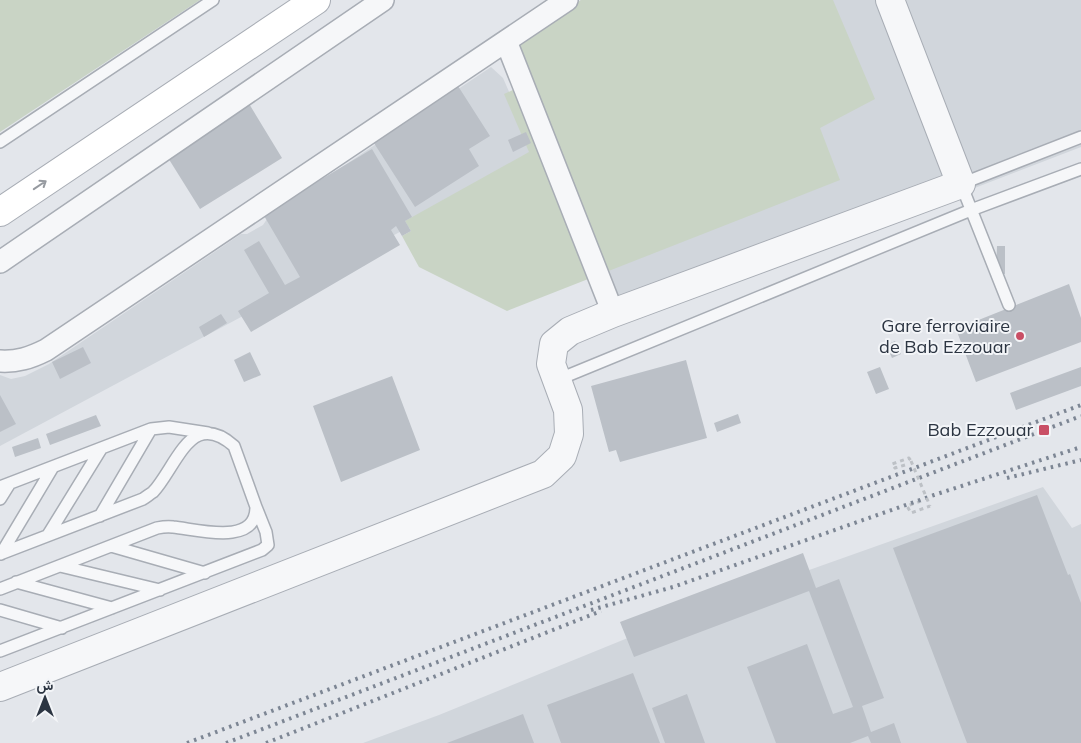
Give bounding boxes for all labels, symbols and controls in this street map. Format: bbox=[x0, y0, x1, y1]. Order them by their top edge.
one-way arrow bbox=[33, 180, 47, 190]
place label: Gare ferroviaire de Bab Ezzouar bbox=[879, 314, 1010, 358]
marker: Gare ferroviaire de Bab Ezzouar bbox=[1014, 330, 1026, 342]
place label: Bab Ezzouar bbox=[927, 418, 1033, 441]
marker: Bab Ezzouar bbox=[1037, 423, 1051, 437]
north arrow bbox=[20, 673, 70, 723]
text: ش bbox=[37, 676, 54, 694]

